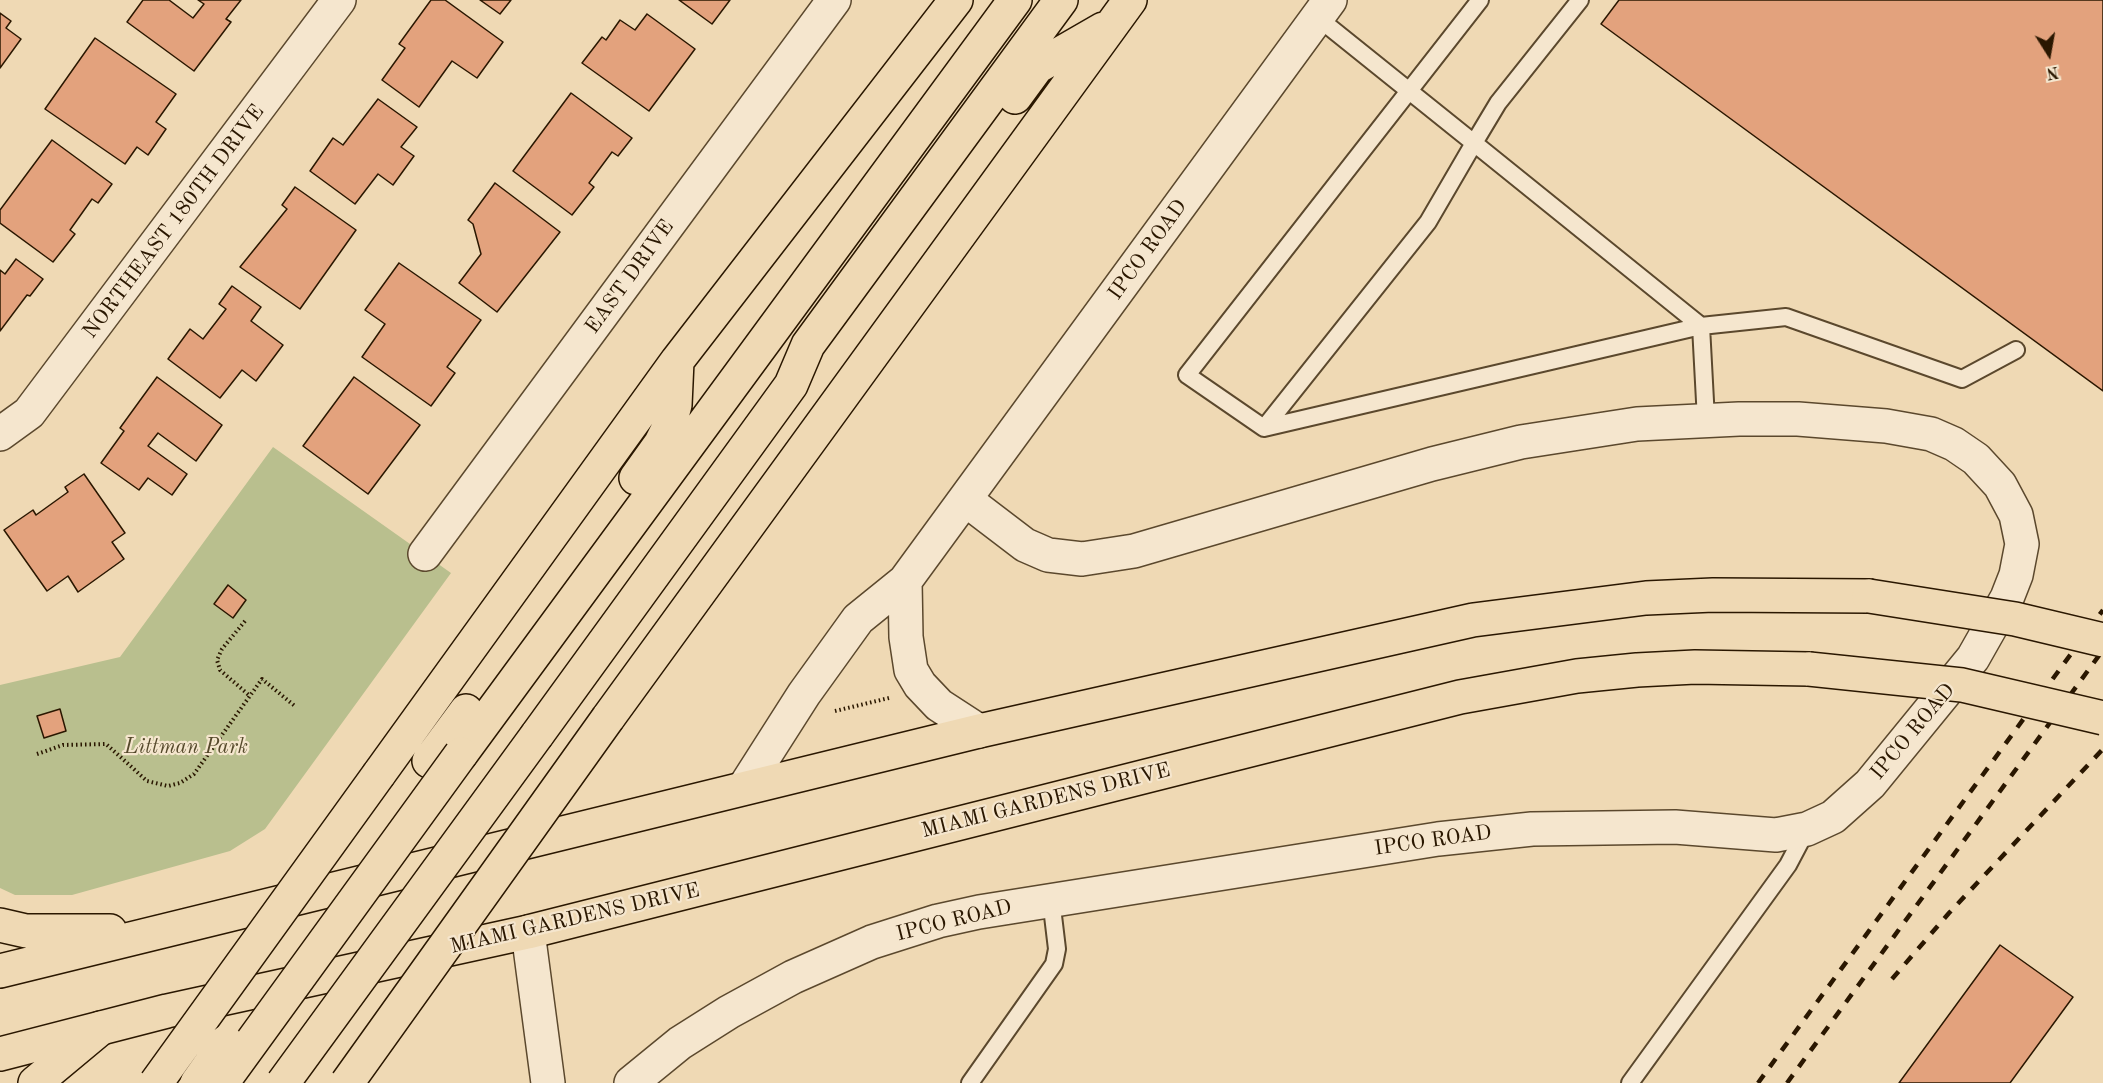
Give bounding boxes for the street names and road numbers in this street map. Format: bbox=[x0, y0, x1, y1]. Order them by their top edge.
street label: NORTHEAST 180TH DRIVE bbox=[78, 100, 270, 344]
street label: IPCO ROAD bbox=[1103, 195, 1193, 305]
street label: EAST DRIVE bbox=[580, 215, 680, 339]
street label: IPCO ROAD bbox=[1865, 679, 1961, 785]
street label: MIAMI GARDENS DRIVE bbox=[919, 758, 1173, 844]
street label: IPCO ROAD bbox=[1373, 820, 1493, 862]
street label: MIAMI GARDENS DRIVE bbox=[448, 878, 702, 960]
street label: IPCO ROAD bbox=[894, 894, 1014, 948]

